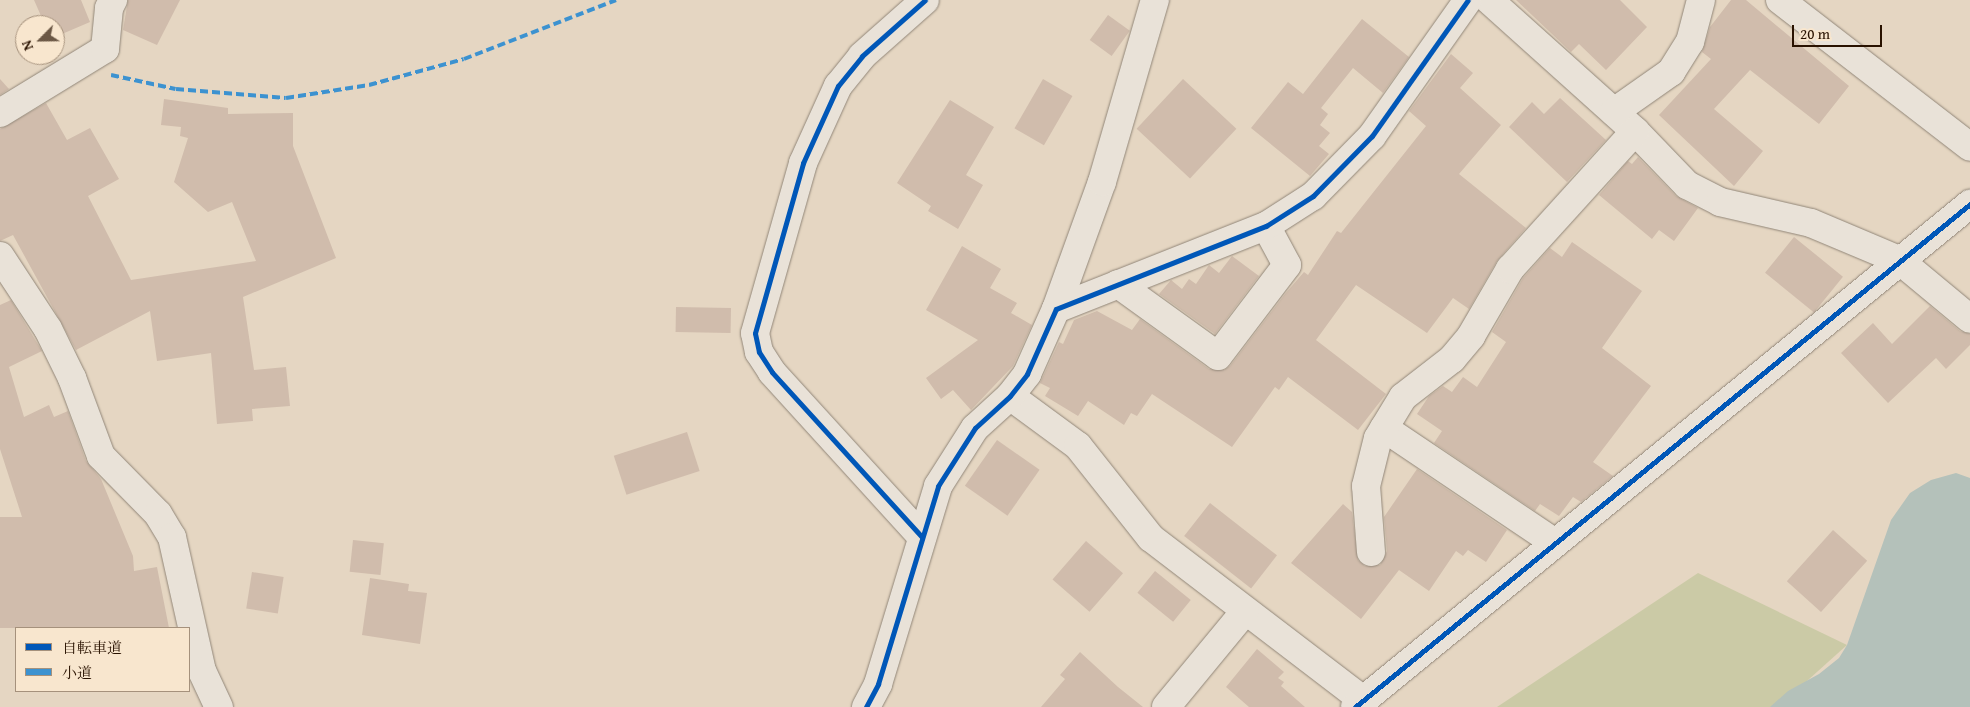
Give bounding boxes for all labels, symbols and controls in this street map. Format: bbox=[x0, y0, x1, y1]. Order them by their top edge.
north arrow bbox=[15, 15, 65, 65]
scale bar bbox=[1795, 15, 1885, 47]
text: 20 m bbox=[1800, 23, 1830, 44]
text: N bbox=[16, 37, 38, 54]
legend bbox=[15, 627, 190, 692]
text: 自転車道 bbox=[62, 637, 122, 658]
text: 小道 bbox=[62, 662, 92, 683]

